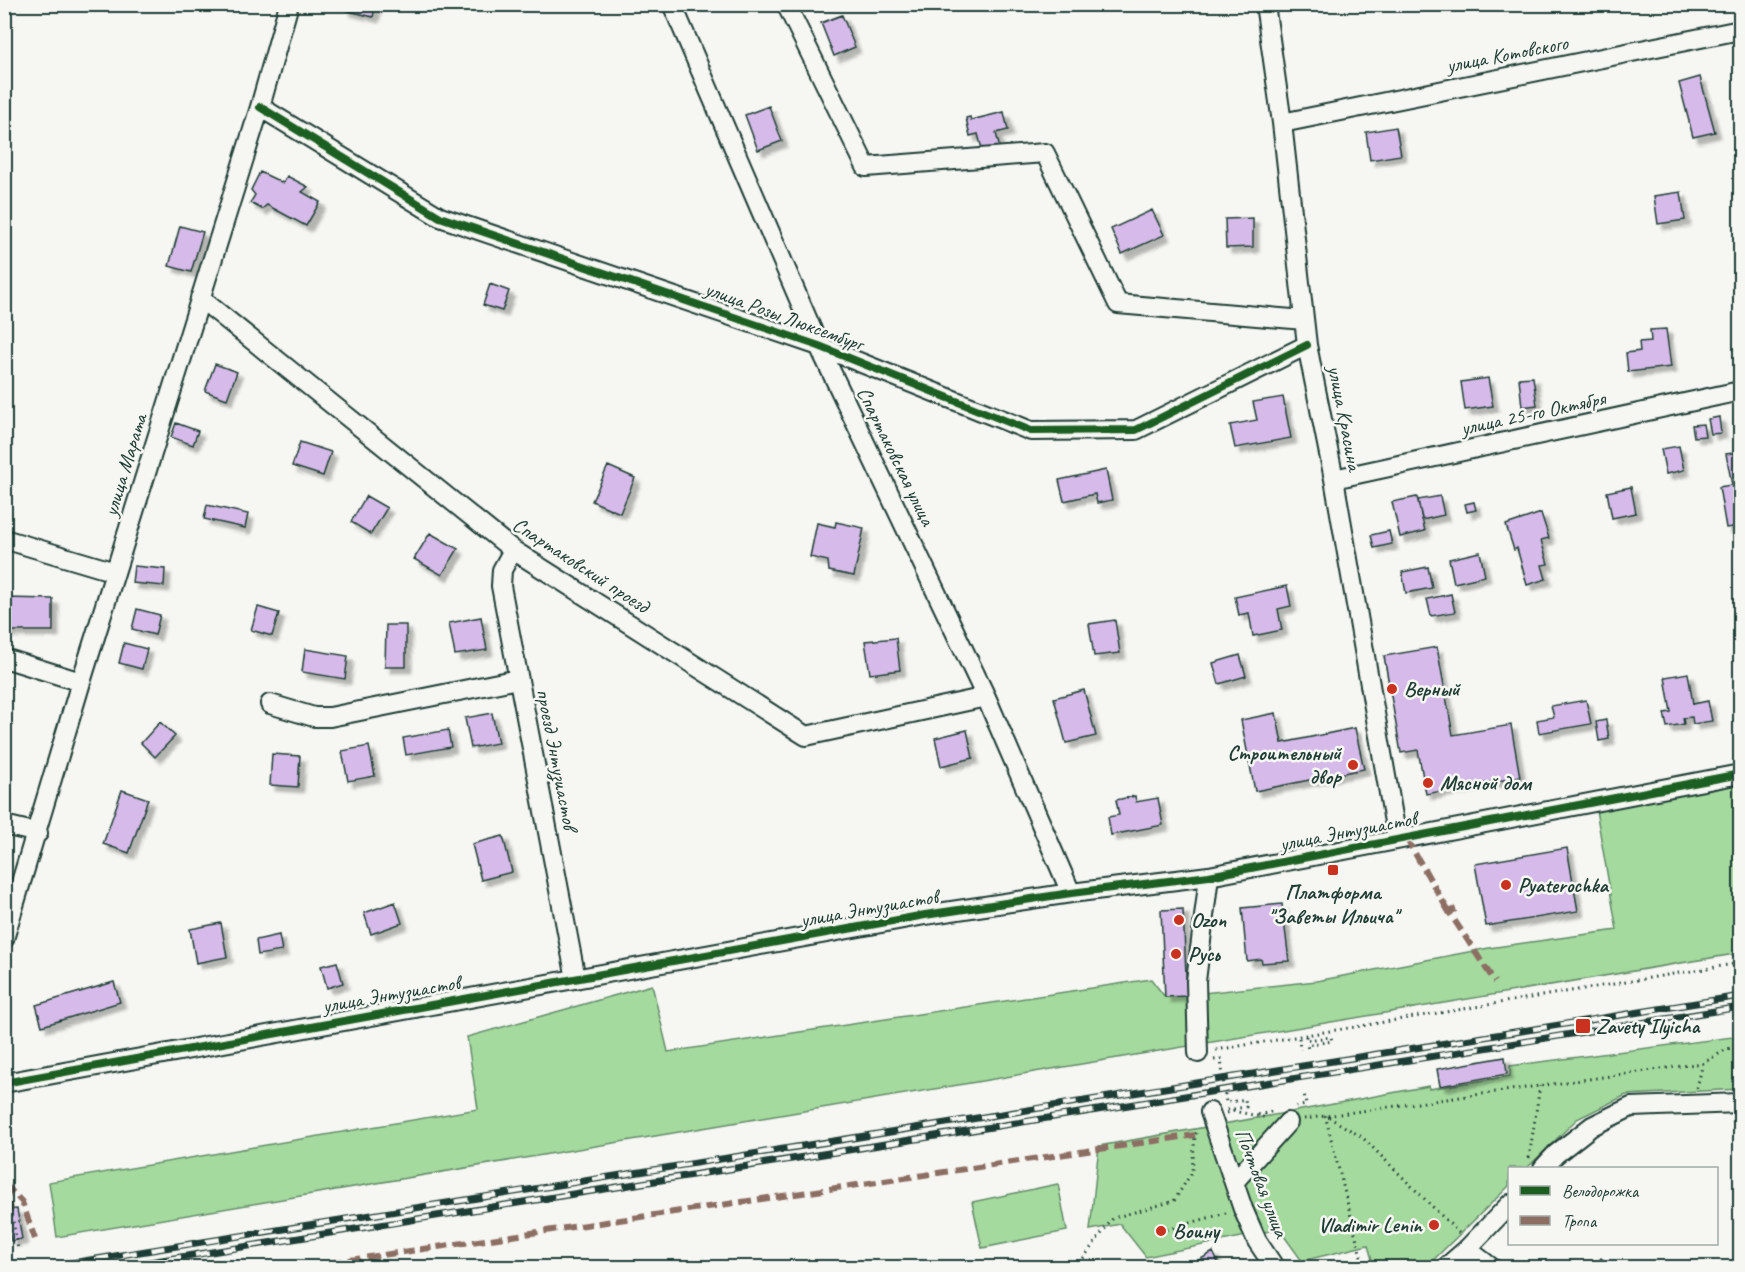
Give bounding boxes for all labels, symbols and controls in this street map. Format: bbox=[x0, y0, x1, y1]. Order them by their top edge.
street label: улица Котовского bbox=[1442, 29, 1571, 79]
street label: улица Розы Люксембург bbox=[700, 275, 870, 358]
street label: улица Красина bbox=[1322, 361, 1368, 475]
street label: Спартаковская улица bbox=[851, 382, 941, 531]
street label: улица 25-го Октября bbox=[1456, 385, 1609, 441]
street label: улица Марата bbox=[97, 409, 154, 521]
street label: Спартаковский проезд bbox=[508, 511, 656, 620]
place label: Верный bbox=[1404, 676, 1462, 702]
marker: Верный bbox=[1385, 682, 1399, 696]
street label: проезд Энтузиастов bbox=[530, 686, 584, 836]
place label: Строительный двор bbox=[1228, 740, 1343, 790]
marker: Строительный двор bbox=[1346, 758, 1360, 772]
place label: Мясной дом bbox=[1440, 770, 1533, 796]
marker: Мясной дом bbox=[1421, 776, 1435, 790]
street label: улица Энтузиастов bbox=[1275, 804, 1423, 857]
marker: Платформа "Заветы Ильича" bbox=[1326, 863, 1340, 877]
place label: Pyaterochka bbox=[1518, 872, 1609, 898]
marker: Pyaterochka bbox=[1499, 878, 1513, 892]
place label: Платформа "Заветы Ильича" bbox=[1268, 879, 1403, 929]
street label: улица Энтузиастов bbox=[796, 882, 944, 933]
place label: Ozon bbox=[1191, 907, 1226, 933]
marker: Ozon bbox=[1172, 913, 1186, 927]
place label: Русь bbox=[1188, 941, 1221, 967]
marker: Русь bbox=[1169, 947, 1183, 961]
street label: улица Энтузиастов bbox=[318, 968, 466, 1019]
place label: Zavety Ilyicha bbox=[1596, 1013, 1701, 1040]
marker: Zavety Ilyicha bbox=[1574, 1017, 1592, 1035]
street label: Почтовая улица bbox=[1229, 1125, 1295, 1243]
legend bbox=[1508, 1167, 1718, 1245]
text: Велодорожка bbox=[1562, 1180, 1640, 1202]
text: Тропа bbox=[1562, 1210, 1598, 1232]
place label: Vladimir Lenin bbox=[1318, 1212, 1423, 1238]
place label: Воину bbox=[1173, 1218, 1222, 1244]
marker: Vladimir Lenin bbox=[1427, 1218, 1441, 1232]
marker: Воину bbox=[1154, 1224, 1168, 1238]

